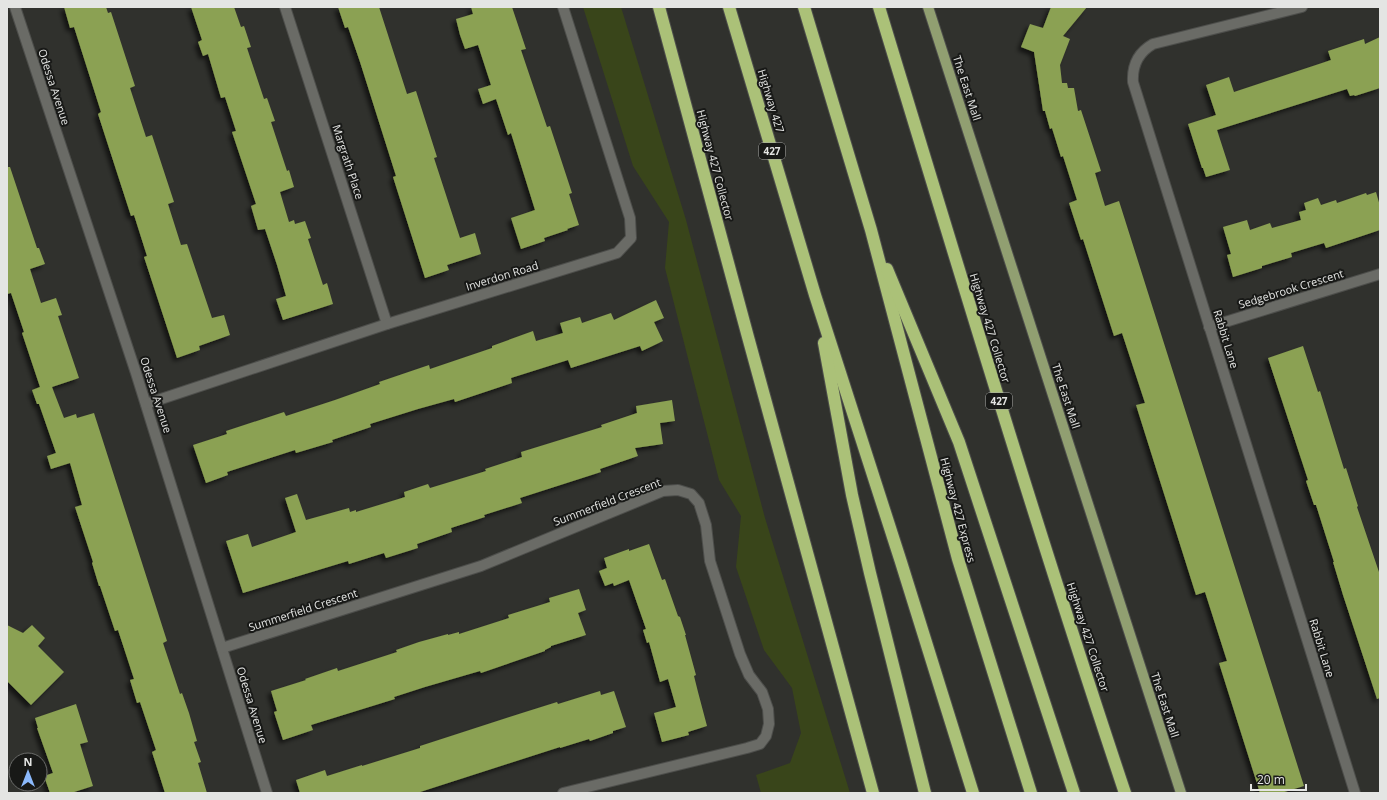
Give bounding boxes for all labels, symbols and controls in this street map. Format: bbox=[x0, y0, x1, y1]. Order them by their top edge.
street label: Odessa Avenue bbox=[35, 47, 74, 127]
street label: The East Mall bbox=[950, 53, 985, 122]
street label: Highway 427 bbox=[755, 67, 788, 134]
street label: Highway 427 Collector bbox=[693, 108, 738, 222]
street label: Margrath Place bbox=[329, 123, 368, 201]
road number: 427 bbox=[759, 143, 785, 159]
street label: Inverdon Road bbox=[464, 257, 540, 294]
street label: Sedgebrook Crescent bbox=[1236, 265, 1345, 312]
street label: Highway 427 Collector bbox=[967, 271, 1014, 385]
street label: Rabbit Lane bbox=[1210, 308, 1243, 370]
street label: Odessa Avenue bbox=[137, 355, 176, 435]
street label: The East Mall bbox=[1049, 361, 1084, 430]
road number: 427 bbox=[986, 393, 1012, 409]
street label: Highway 427 Express bbox=[937, 456, 980, 564]
street label: Summerfield Crescent bbox=[551, 474, 663, 529]
street label: Highway 427 Collector bbox=[1064, 580, 1113, 694]
street label: Summerfield Crescent bbox=[246, 585, 359, 634]
street label: Rabbit Lane bbox=[1306, 617, 1339, 679]
street label: Odessa Avenue bbox=[234, 665, 271, 745]
street label: The East Mall bbox=[1148, 670, 1183, 739]
north arrow bbox=[8, 752, 48, 792]
text: N bbox=[24, 754, 32, 769]
scale bar bbox=[1251, 766, 1306, 792]
text: 20 m bbox=[1257, 771, 1285, 788]

